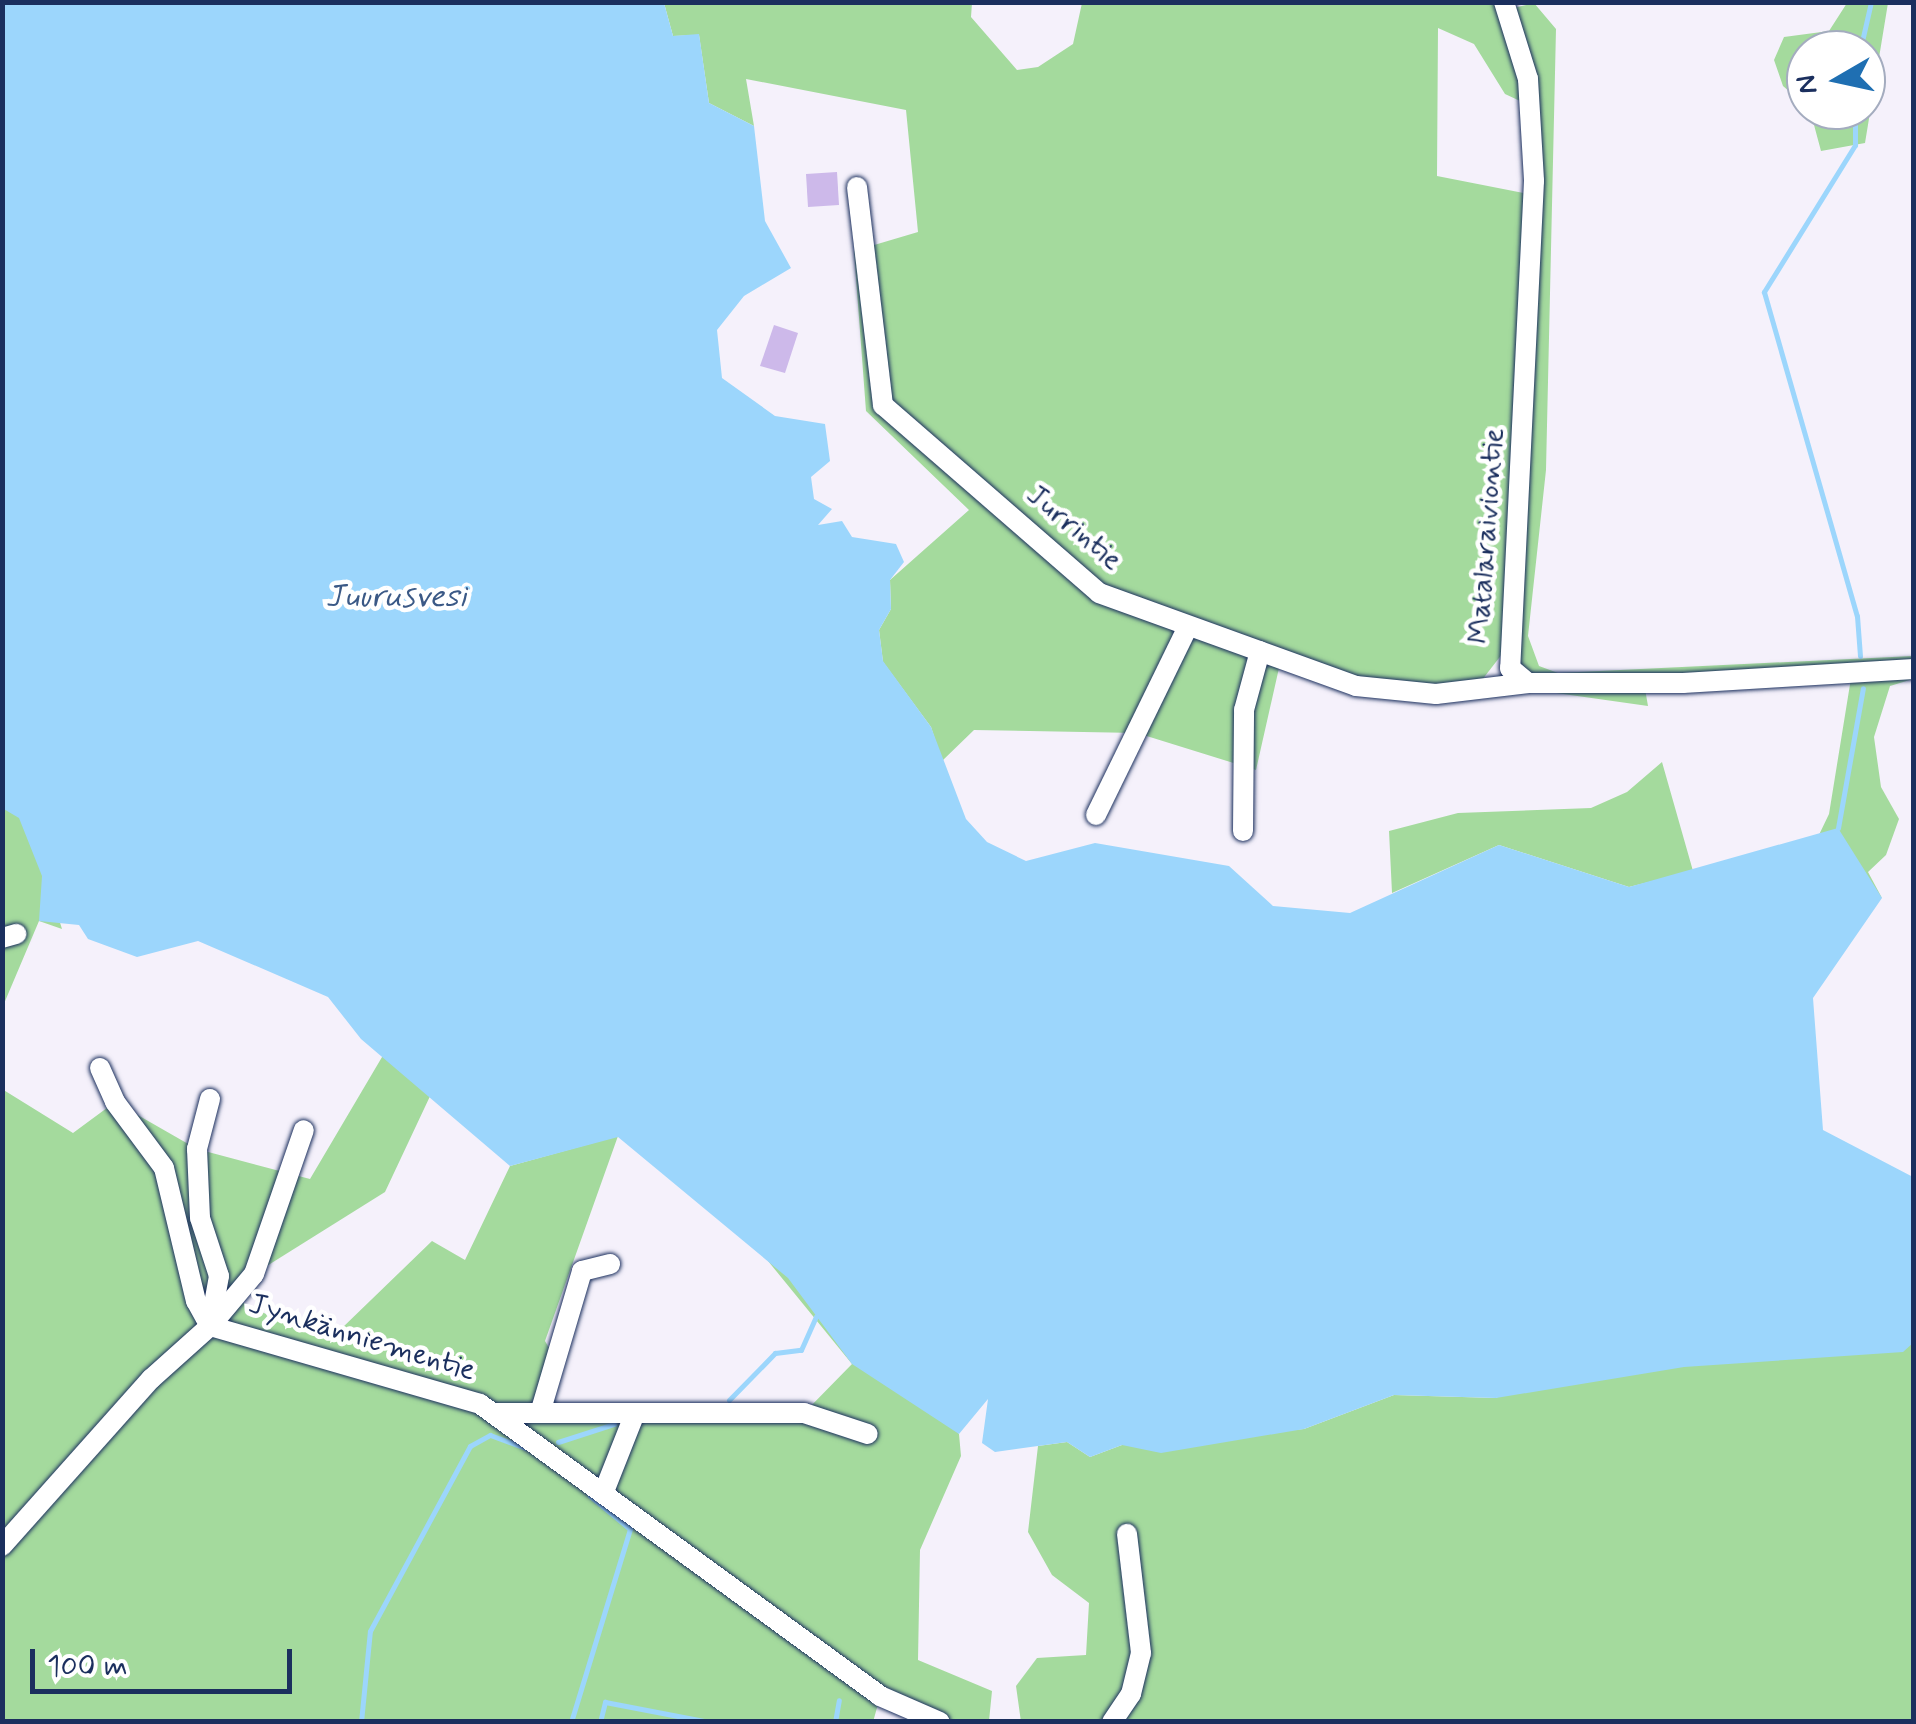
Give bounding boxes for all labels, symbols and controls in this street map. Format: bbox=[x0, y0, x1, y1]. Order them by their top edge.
north arrow bbox=[1786, 30, 1886, 130]
text: N bbox=[1788, 72, 1828, 97]
street label: Matalaraiviontie bbox=[1461, 427, 1513, 645]
street label: Jurrintie bbox=[1019, 477, 1129, 579]
water label: Juurusvesi bbox=[326, 578, 466, 616]
street label: Jynkänniementie bbox=[244, 1286, 480, 1390]
scale bar bbox=[35, 1629, 298, 1691]
text: 100 m bbox=[47, 1647, 128, 1686]

